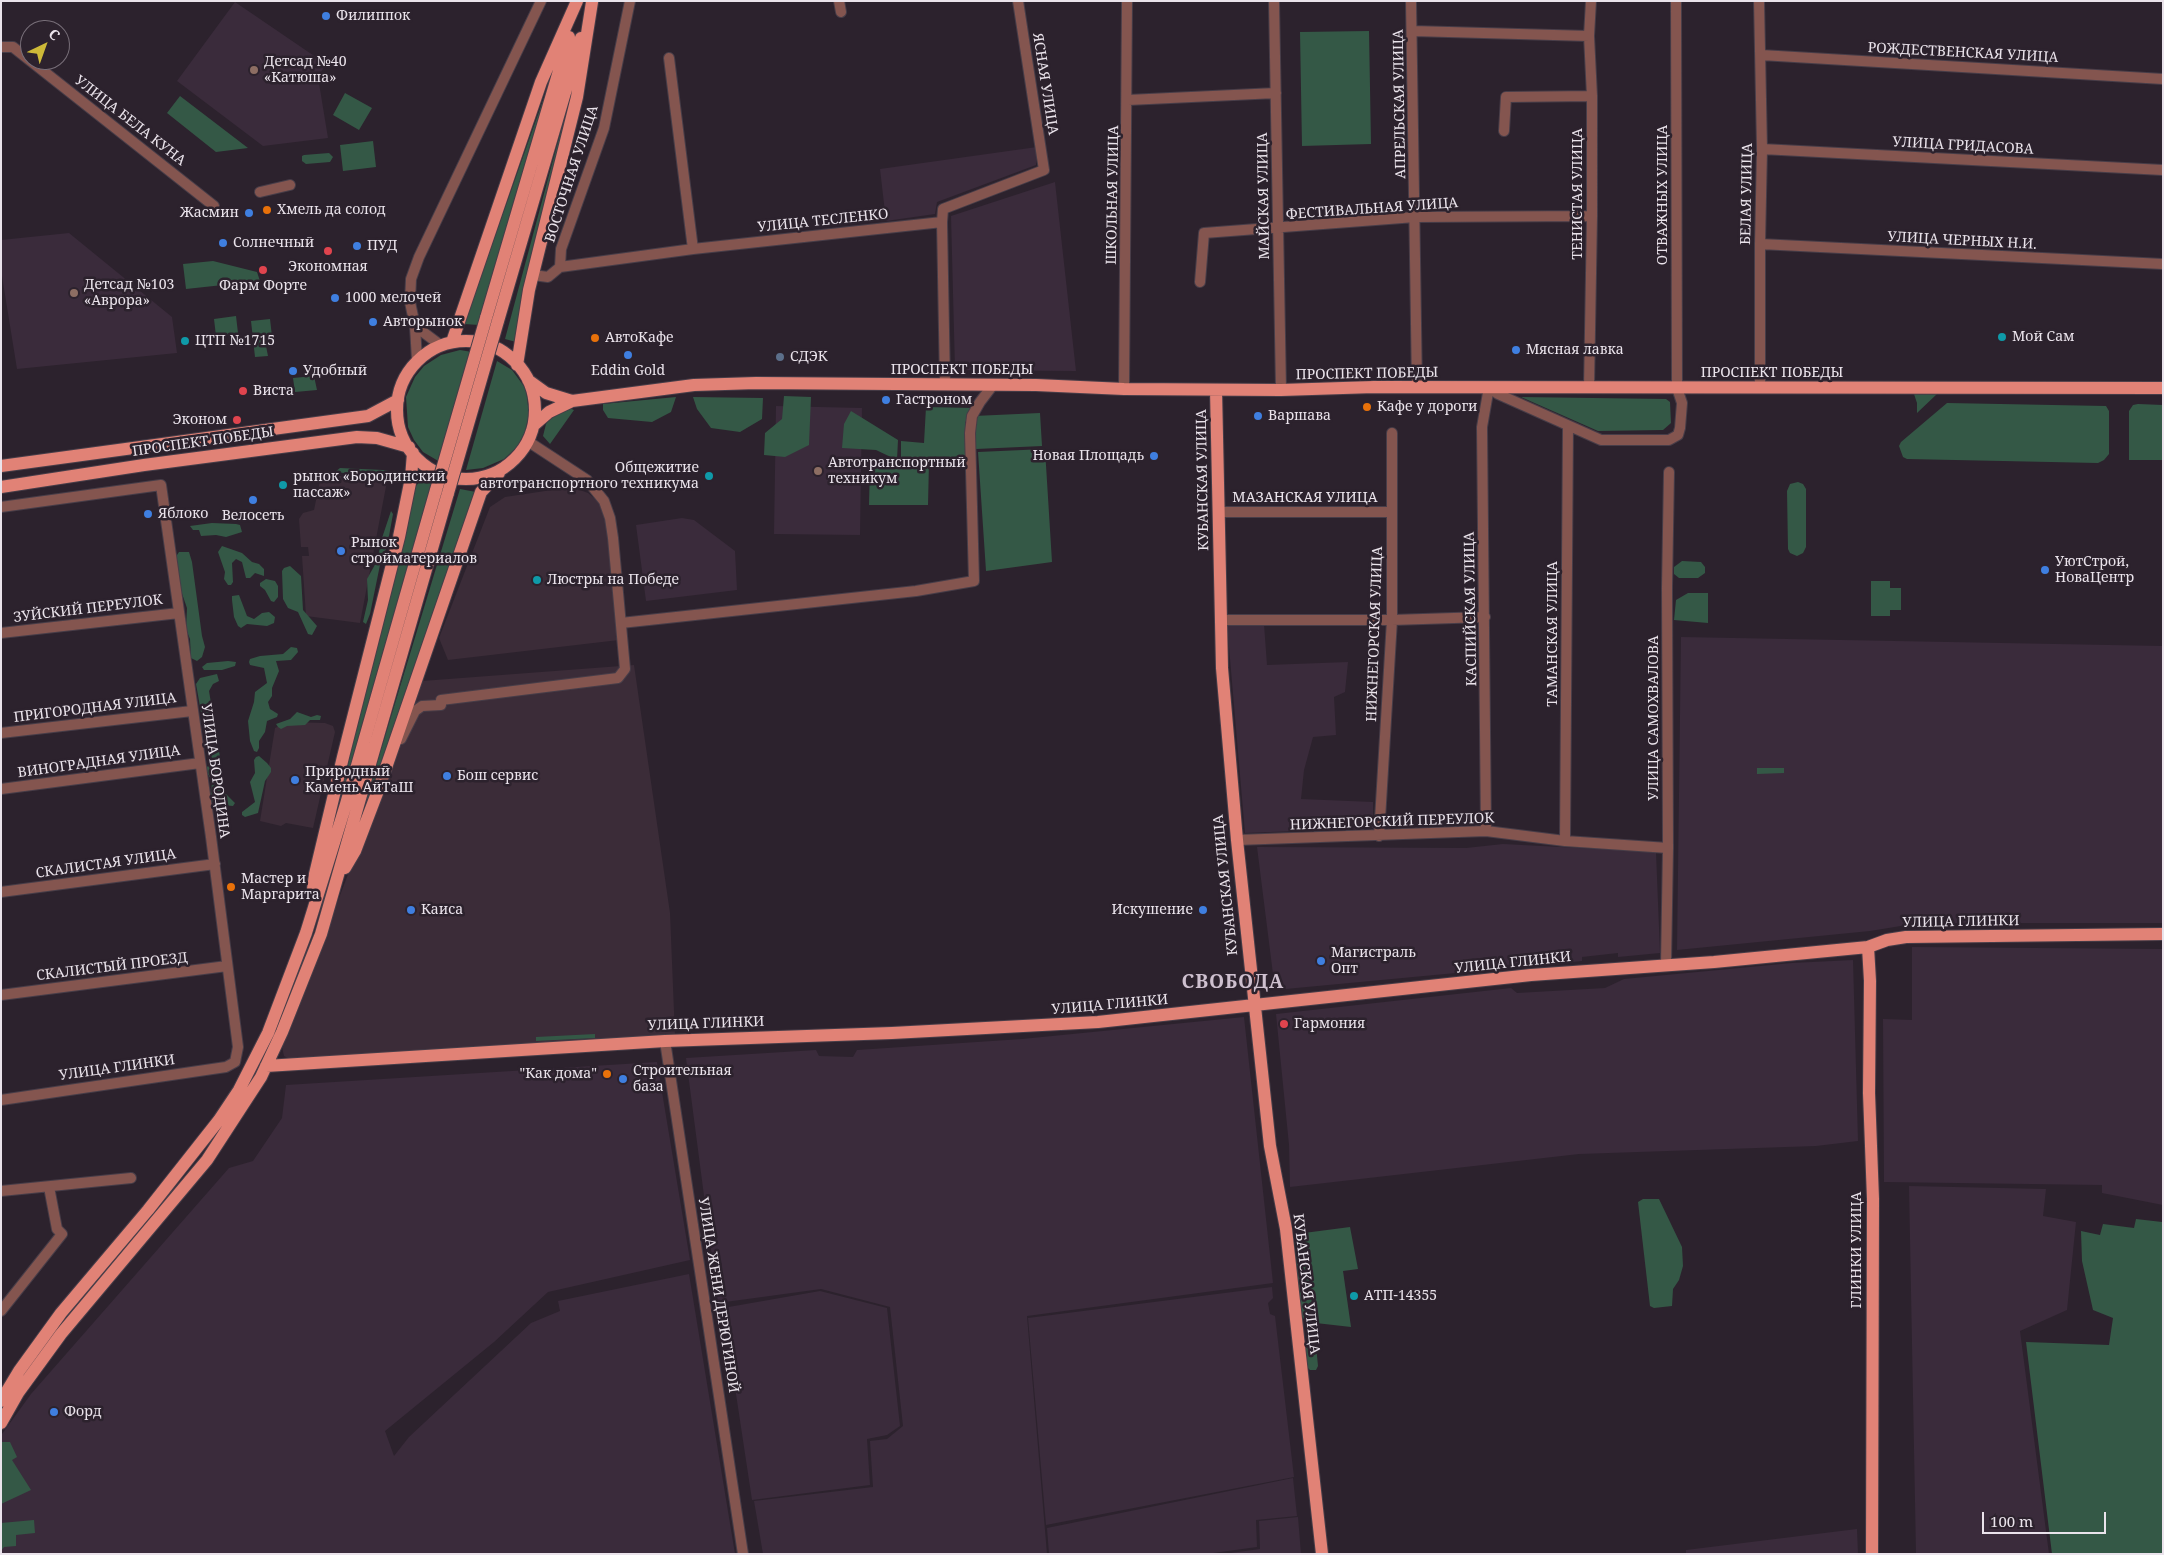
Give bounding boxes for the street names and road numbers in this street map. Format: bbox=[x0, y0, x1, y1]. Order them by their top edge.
street label: АПРЕЛЬСКАЯ УЛИЦА bbox=[1390, 29, 1410, 179]
street label: ЯСНАЯ УЛИЦА bbox=[1029, 32, 1061, 136]
street label: РОЖДЕСТВЕНСКАЯ УЛИЦА bbox=[1867, 40, 2059, 66]
street label: УЛИЦА БЕЛА КУНА bbox=[71, 72, 189, 170]
street label: ВОСТОЧНАЯ УЛИЦА bbox=[542, 103, 602, 245]
street label: ШКОЛЬНАЯ УЛИЦА bbox=[1103, 125, 1123, 265]
street label: ОТВАЖНЫХ УЛИЦА bbox=[1655, 125, 1671, 265]
street label: ТЕНИСТАЯ УЛИЦА bbox=[1570, 128, 1586, 260]
street label: МАЙСКАЯ УЛИЦА bbox=[1254, 132, 1274, 260]
street label: УЛИЦА ГРИДАСОВА bbox=[1892, 134, 2034, 158]
street label: БЕЛАЯ УЛИЦА bbox=[1738, 143, 1756, 245]
street label: ФЕСТИВАЛЬНАЯ УЛИЦА bbox=[1285, 195, 1459, 223]
street label: УЛИЦА ТЕСЛЕНКО bbox=[757, 206, 889, 236]
street label: УЛИЦА ЧЕРНЫХ Н.И. bbox=[1887, 229, 2037, 253]
street label: ПРОСПЕКТ ПОБЕДЫ bbox=[891, 362, 1033, 378]
street label: ПРОСПЕКТ ПОБЕДЫ bbox=[1296, 364, 1438, 384]
street label: ПРОСПЕКТ ПОБЕДЫ bbox=[1701, 365, 1843, 381]
street label: КУБАНСКАЯ УЛИЦА bbox=[1193, 409, 1213, 551]
street label: ПРОСПЕКТ ПОБЕДЫ bbox=[131, 424, 275, 460]
street label: МАЗАНСКАЯ УЛИЦА bbox=[1232, 490, 1378, 506]
street label: КАСПИЙСКАЯ УЛИЦА bbox=[1461, 532, 1481, 686]
street label: НИЖНЕГОРСКАЯ УЛИЦА bbox=[1364, 546, 1386, 722]
street label: ТАМАНСКАЯ УЛИЦА bbox=[1545, 561, 1561, 707]
street label: ЗУЙСКИЙ ПЕРЕУЛОК bbox=[12, 592, 164, 626]
street label: УЛИЦА САМОХВАЛОВА bbox=[1646, 635, 1662, 801]
street label: ПРИГОРОДНАЯ УЛИЦА bbox=[13, 690, 177, 726]
street label: УЛИЦА БОРОДИНА bbox=[197, 703, 233, 839]
street label: ВИНОГРАДНАЯ УЛИЦА bbox=[17, 742, 181, 782]
street label: НИЖНЕГОРСКИЙ ПЕРЕУЛОК bbox=[1290, 810, 1494, 834]
street label: КУБАНСКАЯ УЛИЦА bbox=[1210, 814, 1242, 956]
street label: СКАЛИСТАЯ УЛИЦА bbox=[35, 846, 177, 882]
street label: УЛИЦА ГЛИНКИ bbox=[1902, 913, 2020, 931]
street label: СКАЛИСТЫЙ ПРОЕЗД bbox=[35, 949, 189, 985]
street label: УЛИЦА ГЛИНКИ bbox=[1454, 949, 1572, 977]
street label: УЛИЦА ГЛИНКИ bbox=[1051, 992, 1169, 1018]
street label: УЛИЦА ГЛИНКИ bbox=[647, 1014, 765, 1034]
street label: УЛИЦА ГЛИНКИ bbox=[58, 1052, 176, 1084]
street label: ГЛИНКИ УЛИЦА bbox=[1849, 1192, 1865, 1308]
street label: УЛИЦА ЖЕНИ ДЕРЮГИНОЙ bbox=[694, 1196, 742, 1394]
street label: КУБАНСКАЯ УЛИЦА bbox=[1289, 1213, 1323, 1355]

